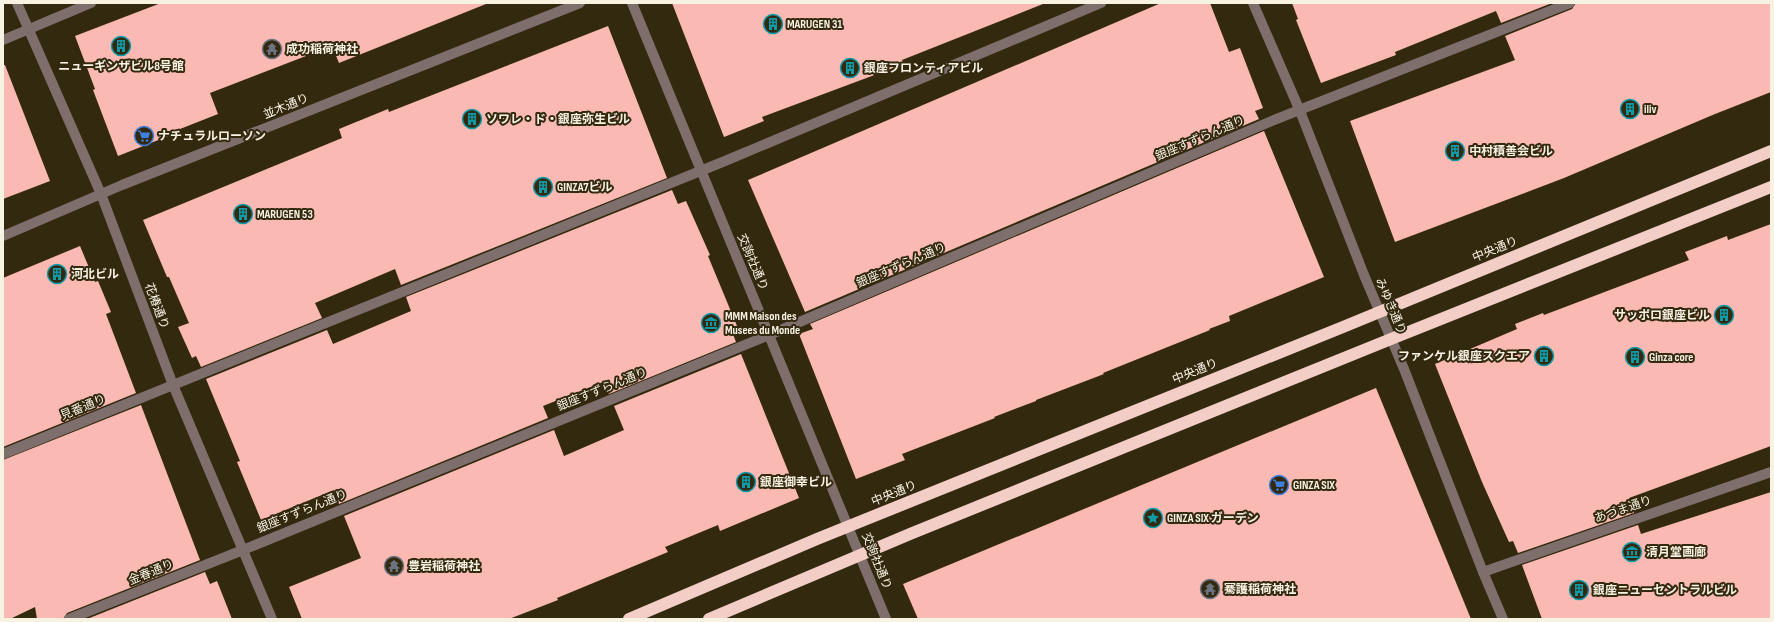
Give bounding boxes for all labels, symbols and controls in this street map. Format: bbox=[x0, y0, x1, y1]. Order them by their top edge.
building icon: MARUGEN 31 bbox=[762, 13, 784, 35]
place label: MARUGEN 31 bbox=[787, 17, 842, 32]
building icon: ニューギンザビル8号館 bbox=[110, 35, 132, 57]
temple icon: 成功稲荷神社 bbox=[261, 38, 283, 60]
place label: 成功稲荷神社 bbox=[286, 42, 358, 57]
building icon: 銀座フロンティアビル bbox=[839, 57, 861, 79]
place label: ニューギンザビル8号館 bbox=[58, 59, 184, 74]
place label: 銀座フロンティアビル bbox=[863, 61, 983, 76]
street label: 並木通り bbox=[261, 91, 311, 122]
building icon: iliv bbox=[1619, 98, 1641, 120]
place label: iliv bbox=[1644, 102, 1656, 117]
building icon: ソワレ・ド・銀座弥生ビル bbox=[461, 108, 483, 130]
place label: ソワレ・ド・銀座弥生ビル bbox=[486, 112, 630, 127]
street label: 銀座すずらん通り bbox=[1153, 113, 1247, 164]
supermarket icon: ナチュラルローソン bbox=[133, 125, 155, 147]
place label: ナチュラルローソン bbox=[158, 129, 266, 144]
building icon: 中村積善会ビル bbox=[1444, 140, 1466, 162]
place label: 中村積善会ビル bbox=[1469, 144, 1553, 159]
building icon: GINZA7ビル bbox=[532, 176, 554, 198]
place label: GINZA7ビル bbox=[557, 180, 613, 195]
building icon: MARUGEN 53 bbox=[232, 203, 254, 225]
place label: MARUGEN 53 bbox=[257, 207, 313, 222]
street label: 交詢社通り bbox=[734, 232, 771, 293]
street label: 中央通り bbox=[1470, 234, 1520, 265]
street label: 銀座すずらん通り bbox=[854, 240, 948, 291]
building icon: 河北ビル bbox=[46, 263, 68, 285]
place label: 河北ビル bbox=[71, 267, 119, 282]
street label: みゆき通り bbox=[1372, 276, 1409, 337]
street label: 花椿通り bbox=[141, 281, 172, 331]
building icon: サッポロ銀座ビル bbox=[1713, 304, 1735, 326]
place label: サッポロ銀座ビル bbox=[1614, 308, 1710, 323]
place label: MMM Maison des Musees du Monde bbox=[725, 309, 800, 338]
museum icon: MMM Maison des Musees du Monde bbox=[700, 312, 722, 334]
building icon: ファンケル銀座スクエア bbox=[1533, 345, 1555, 367]
building icon: Ginza core bbox=[1624, 346, 1646, 368]
place label: ファンケル銀座スクエア bbox=[1398, 349, 1530, 364]
place label: Ginza core bbox=[1649, 350, 1693, 365]
street label: 中央通り bbox=[1170, 356, 1220, 387]
street label: 銀座すずらん通り bbox=[555, 365, 650, 414]
street label: 見番通り bbox=[58, 392, 108, 423]
building icon: 銀座御幸ビル bbox=[735, 471, 757, 493]
supermarket icon: GINZA SIX bbox=[1268, 474, 1290, 496]
place label: 銀座御幸ビル bbox=[759, 475, 832, 490]
street label: 中央通り bbox=[869, 478, 919, 509]
place label: GINZA SIX bbox=[1293, 478, 1335, 493]
street label: 銀座すずらん通り bbox=[255, 487, 350, 536]
street label: あづま通り bbox=[1592, 493, 1654, 526]
place icon: GINZA SIX ガーデン bbox=[1142, 507, 1164, 529]
place label: GINZA SIX ガーデン bbox=[1167, 511, 1259, 526]
street label: 交詢社通り bbox=[858, 531, 895, 592]
museum icon: 清月堂画廊 bbox=[1621, 541, 1643, 563]
place label: 清月堂画廊 bbox=[1646, 545, 1706, 560]
temple icon: 豊岩稲荷神社 bbox=[383, 555, 405, 577]
street label: 金春通り bbox=[126, 557, 176, 588]
place label: 豊岩稲荷神社 bbox=[408, 559, 480, 574]
temple icon: 騫護稲荷神社 bbox=[1199, 578, 1221, 600]
building icon: 銀座ニューセントラルビル bbox=[1568, 579, 1590, 601]
place label: 騫護稲荷神社 bbox=[1224, 582, 1296, 597]
place label: 銀座ニューセントラルビル bbox=[1592, 583, 1737, 598]

